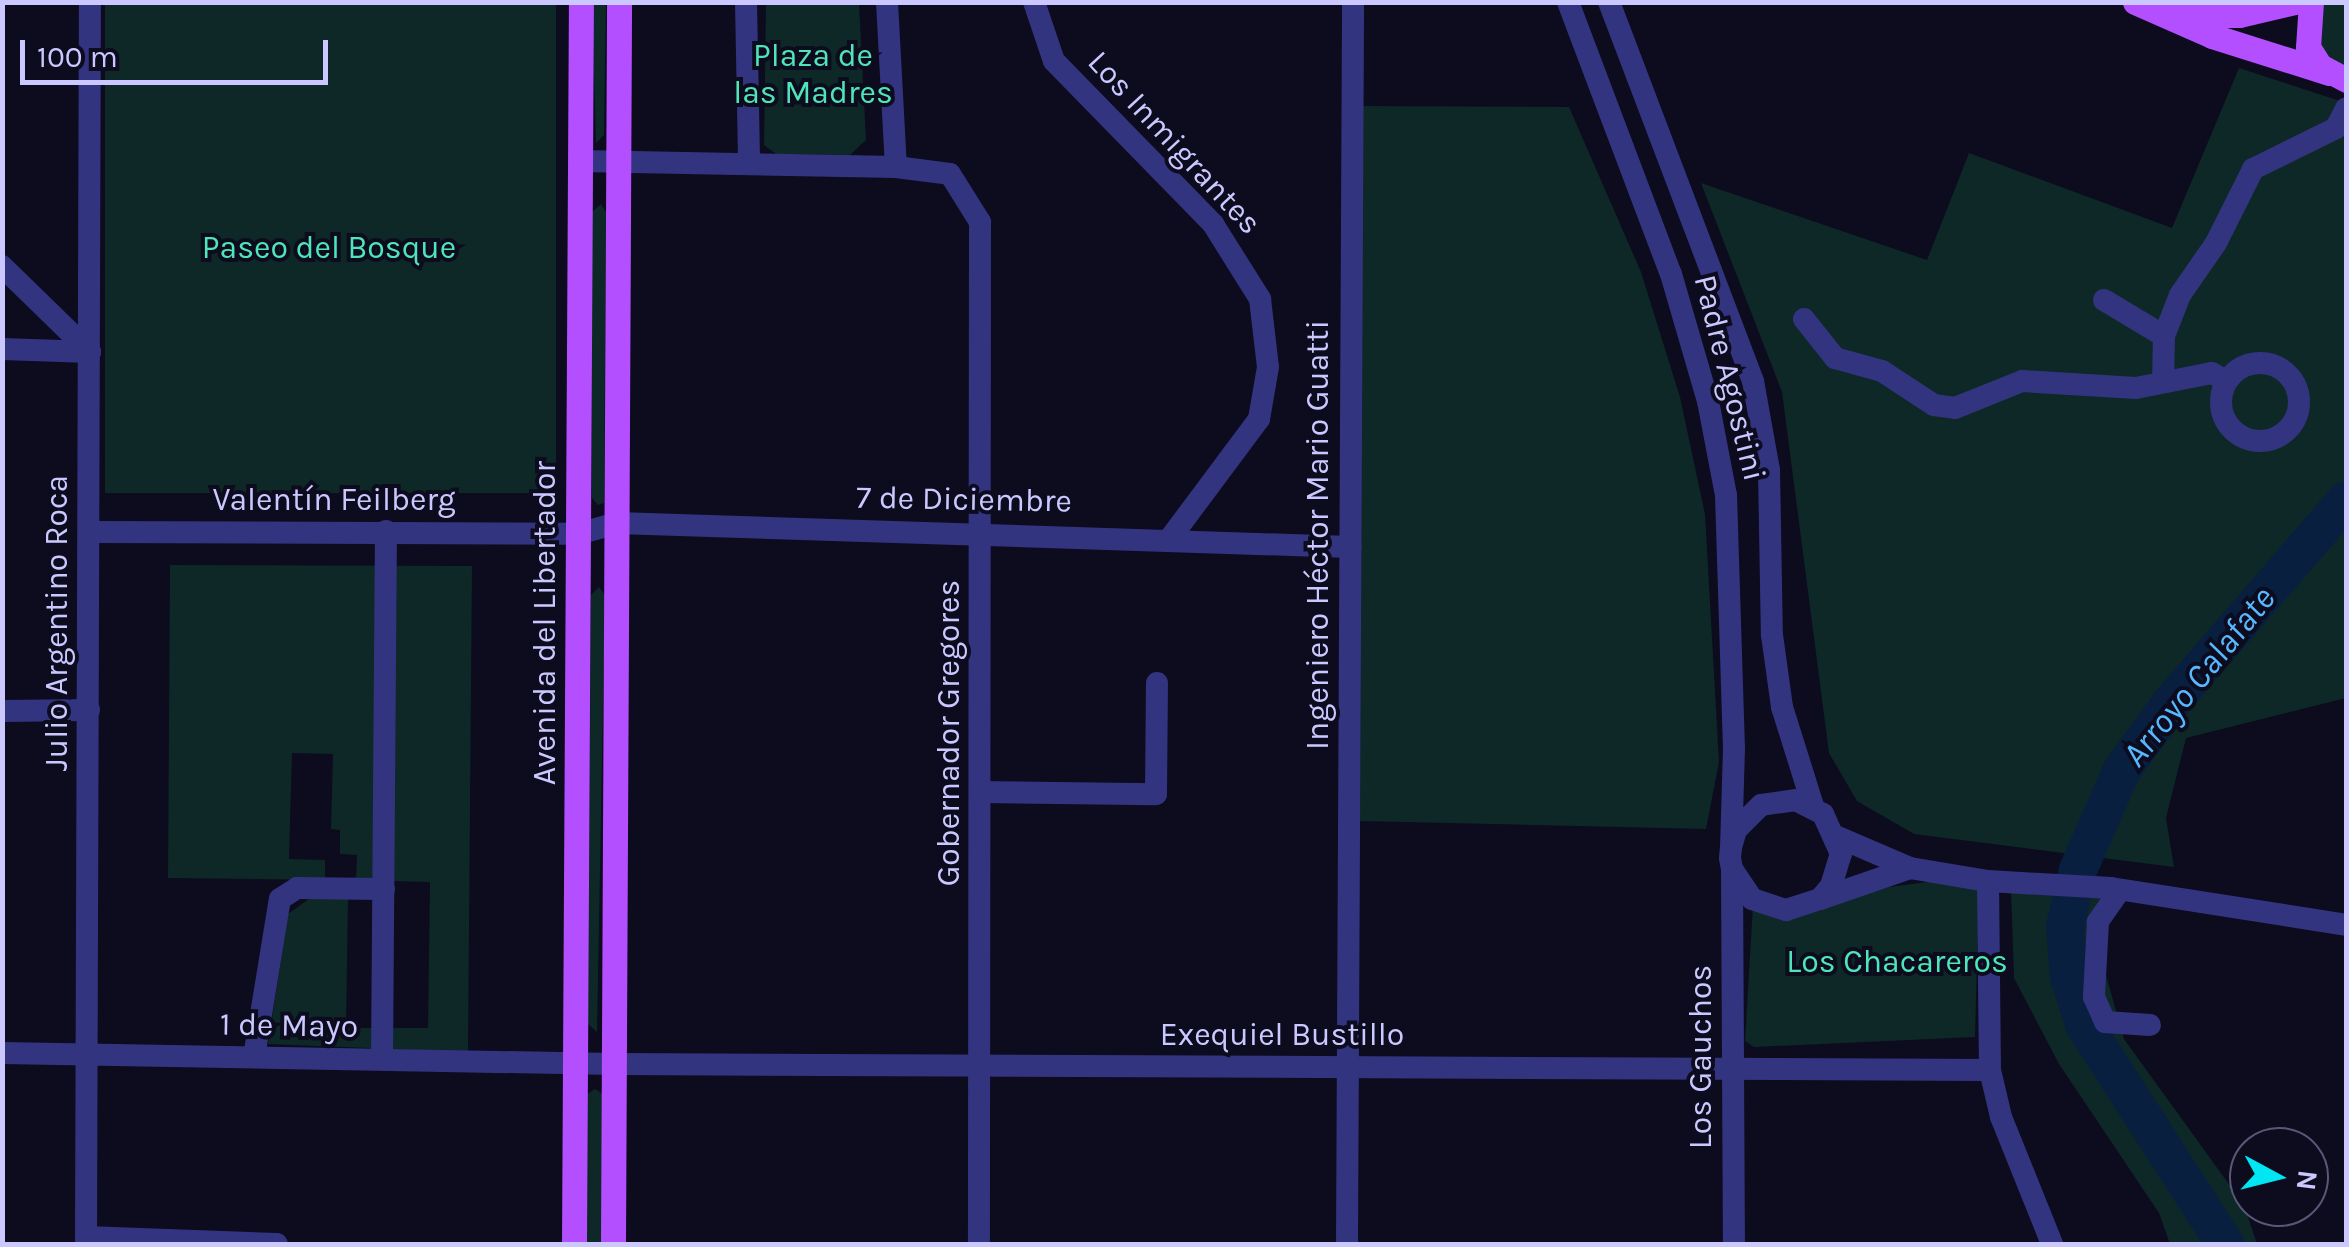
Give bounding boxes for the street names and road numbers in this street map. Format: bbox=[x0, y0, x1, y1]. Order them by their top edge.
street label: Los Inmigrantes bbox=[1079, 43, 1269, 243]
street label: Padre Agostini bbox=[1685, 271, 1773, 485]
street label: Ingeniero Héctor Mario Guatti bbox=[1299, 320, 1337, 750]
street label: Avenida del Libertador bbox=[526, 461, 564, 785]
street label: Julio Argentino Roca bbox=[38, 475, 76, 771]
street label: 7 de Diciembre bbox=[856, 479, 1072, 521]
street label: Valentín Feilberg bbox=[212, 481, 456, 519]
street label: Gobernador Gregores bbox=[930, 580, 968, 886]
street label: Los Gauchos bbox=[1682, 965, 1720, 1149]
street label: 1 de Mayo bbox=[220, 1006, 358, 1046]
street label: Exequiel Bustillo bbox=[1160, 1016, 1404, 1054]

